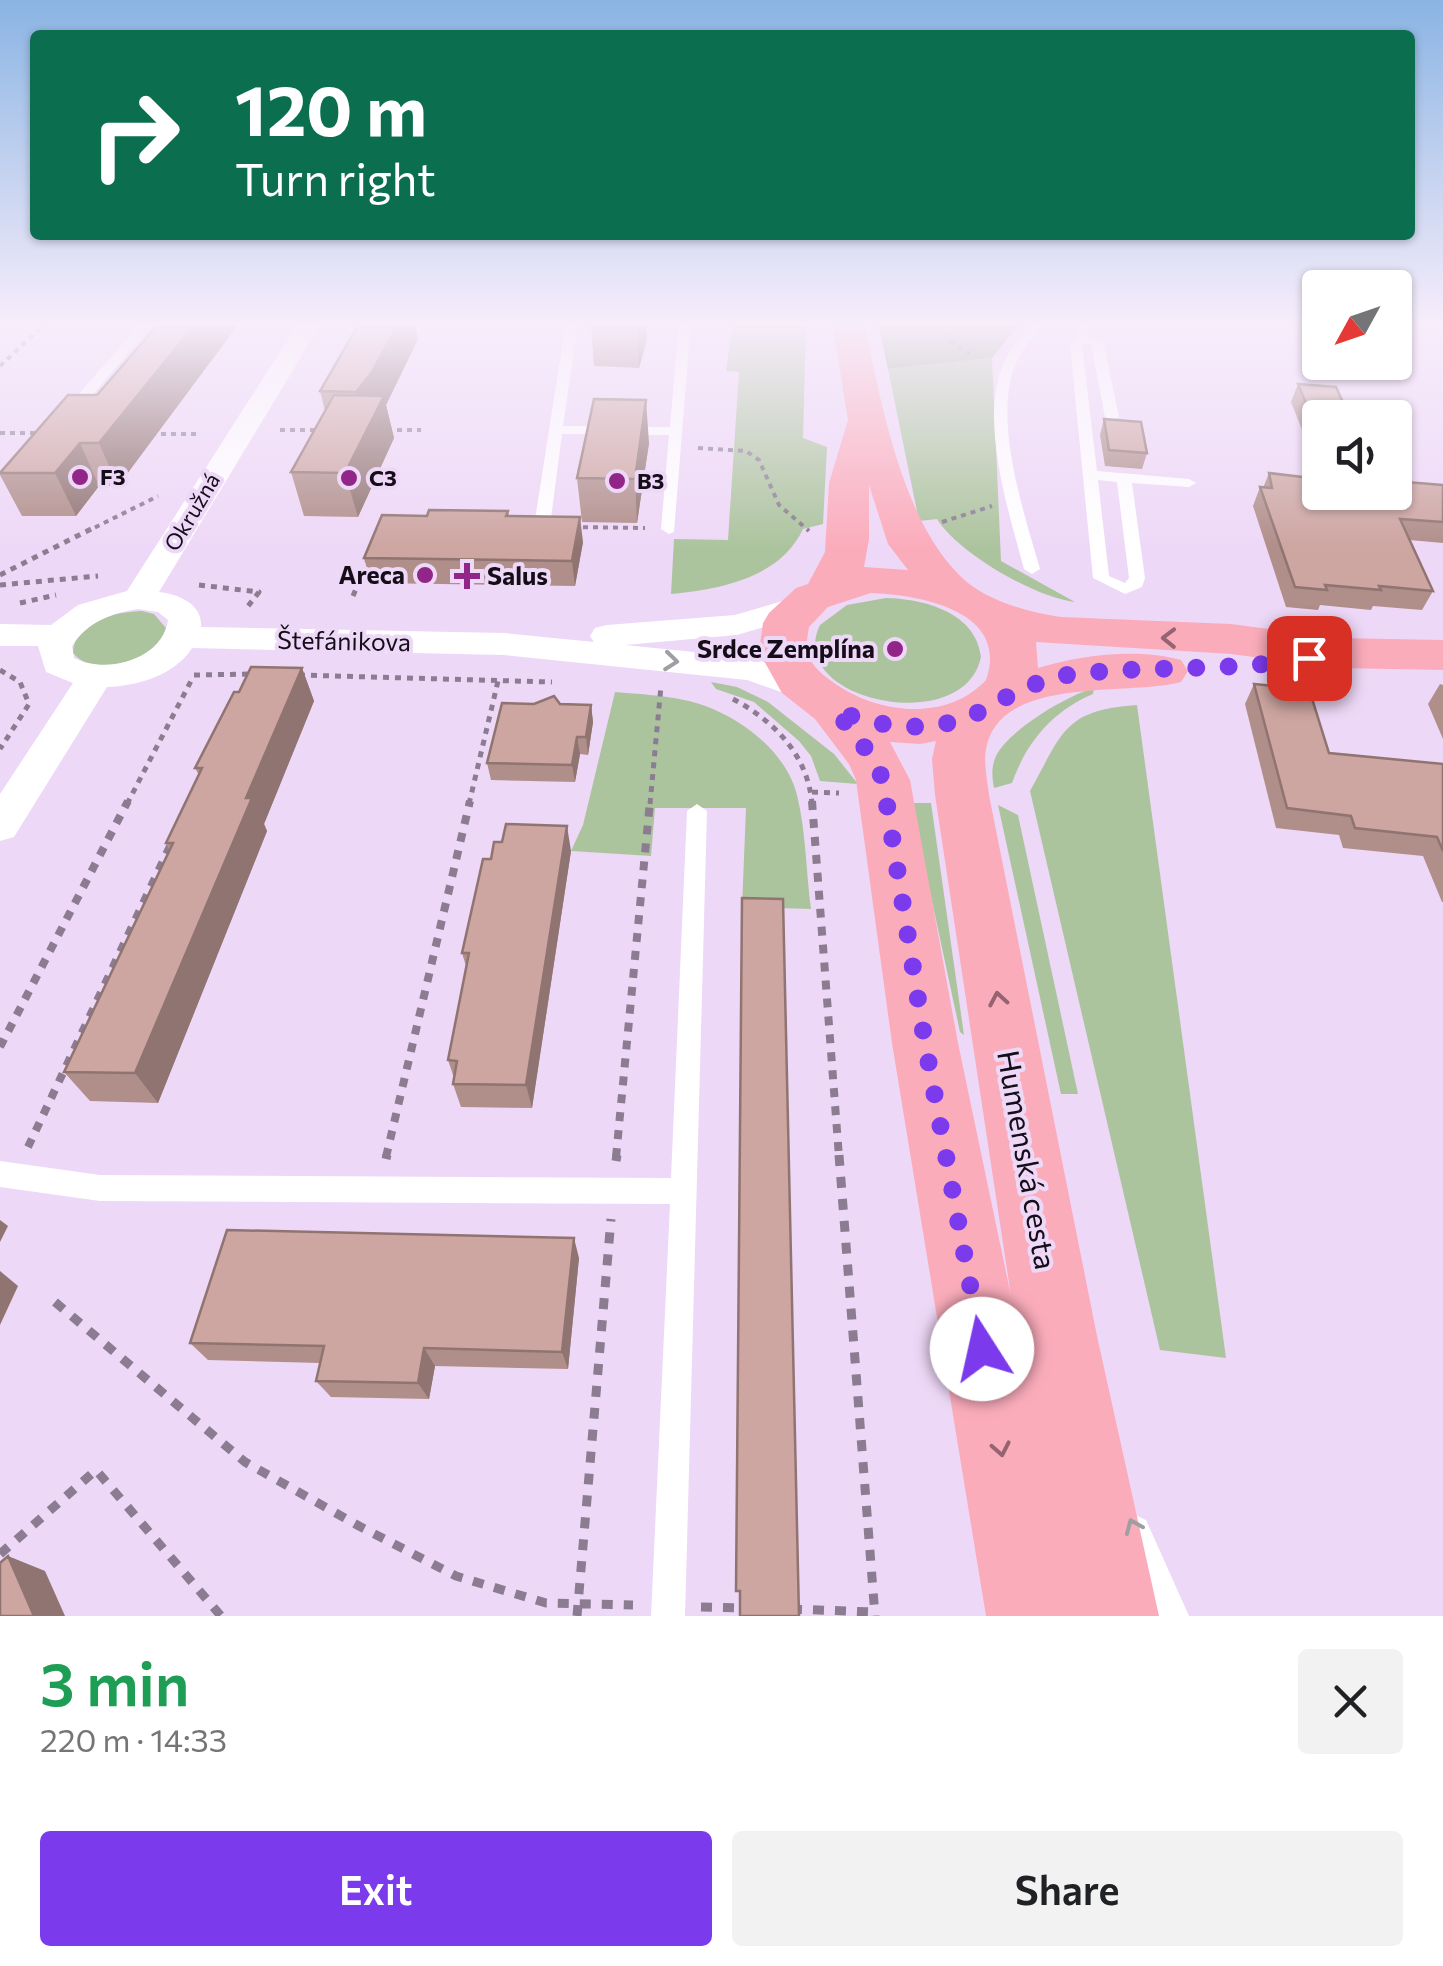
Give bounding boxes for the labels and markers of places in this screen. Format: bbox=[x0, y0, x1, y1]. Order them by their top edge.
place label: F3 bbox=[100, 463, 126, 490]
place label: C3 bbox=[369, 464, 397, 491]
marker: F3 bbox=[69, 466, 91, 488]
marker: C3 bbox=[338, 467, 360, 489]
place label: B3 bbox=[637, 467, 664, 494]
marker: B3 bbox=[606, 470, 628, 492]
place label: Areca bbox=[339, 559, 405, 589]
place label: Salus bbox=[487, 560, 548, 590]
marker: Areca bbox=[414, 564, 436, 586]
marker: Salus bbox=[456, 565, 478, 587]
pin bbox=[1267, 616, 1352, 701]
place label: Srdce Zemplína bbox=[697, 633, 875, 663]
marker: Srdce Zemplína bbox=[884, 638, 906, 660]

